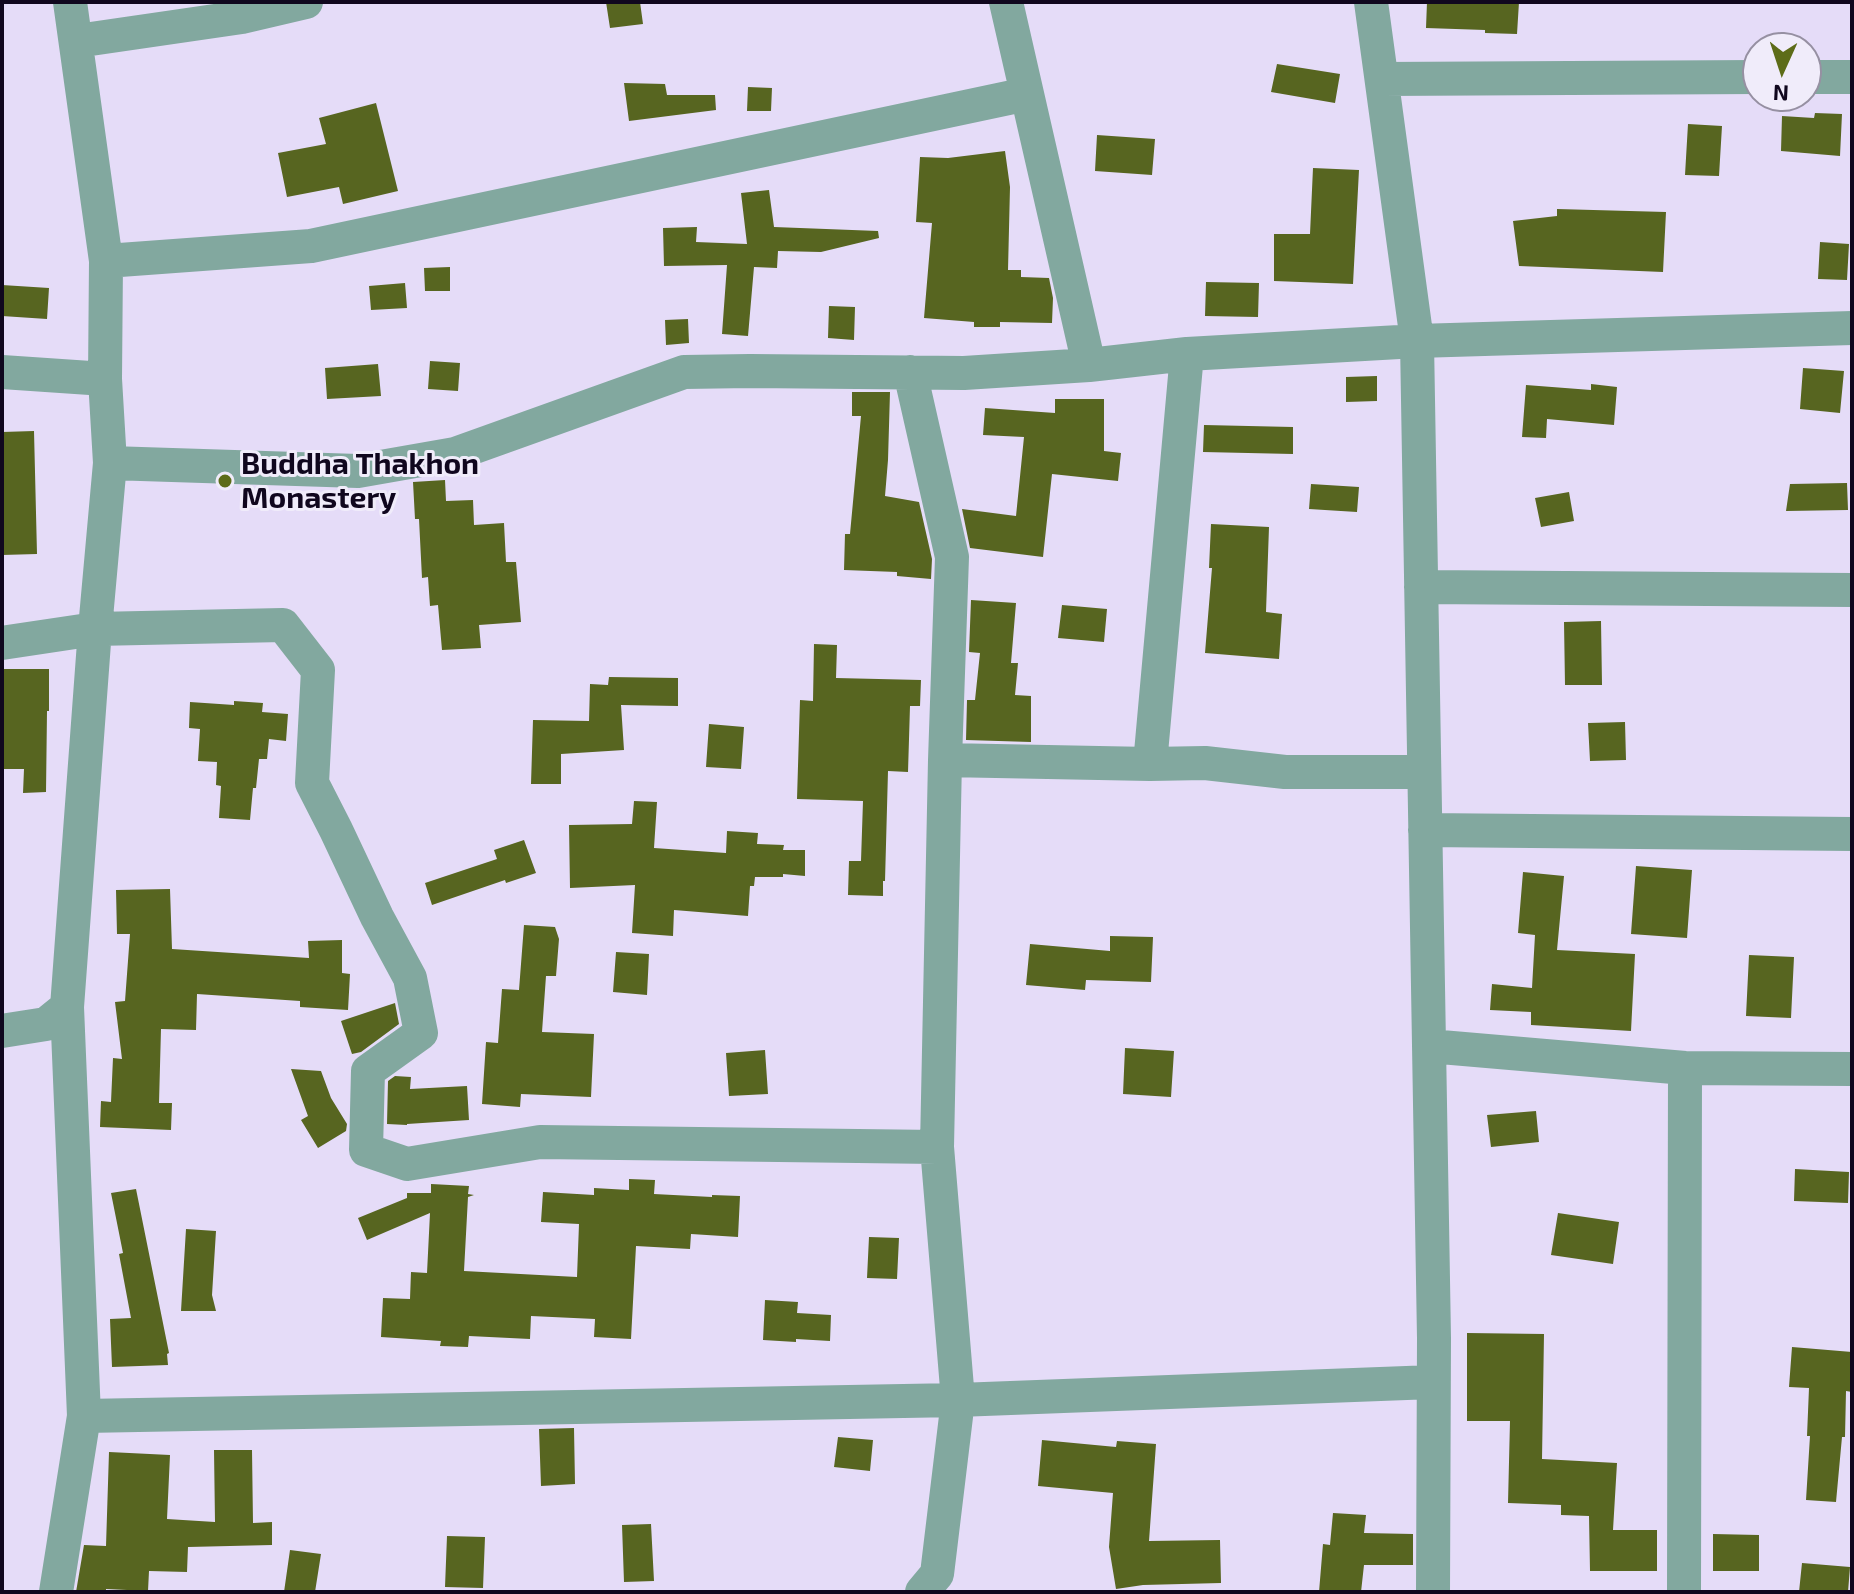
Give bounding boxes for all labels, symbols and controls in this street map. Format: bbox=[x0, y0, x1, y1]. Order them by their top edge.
north arrow bbox=[1742, 32, 1822, 112]
text: N bbox=[1772, 81, 1789, 107]
place label: Buddha Thakhon Monastery bbox=[241, 446, 479, 516]
marker: Buddha Thakhon Monastery bbox=[216, 472, 234, 490]

